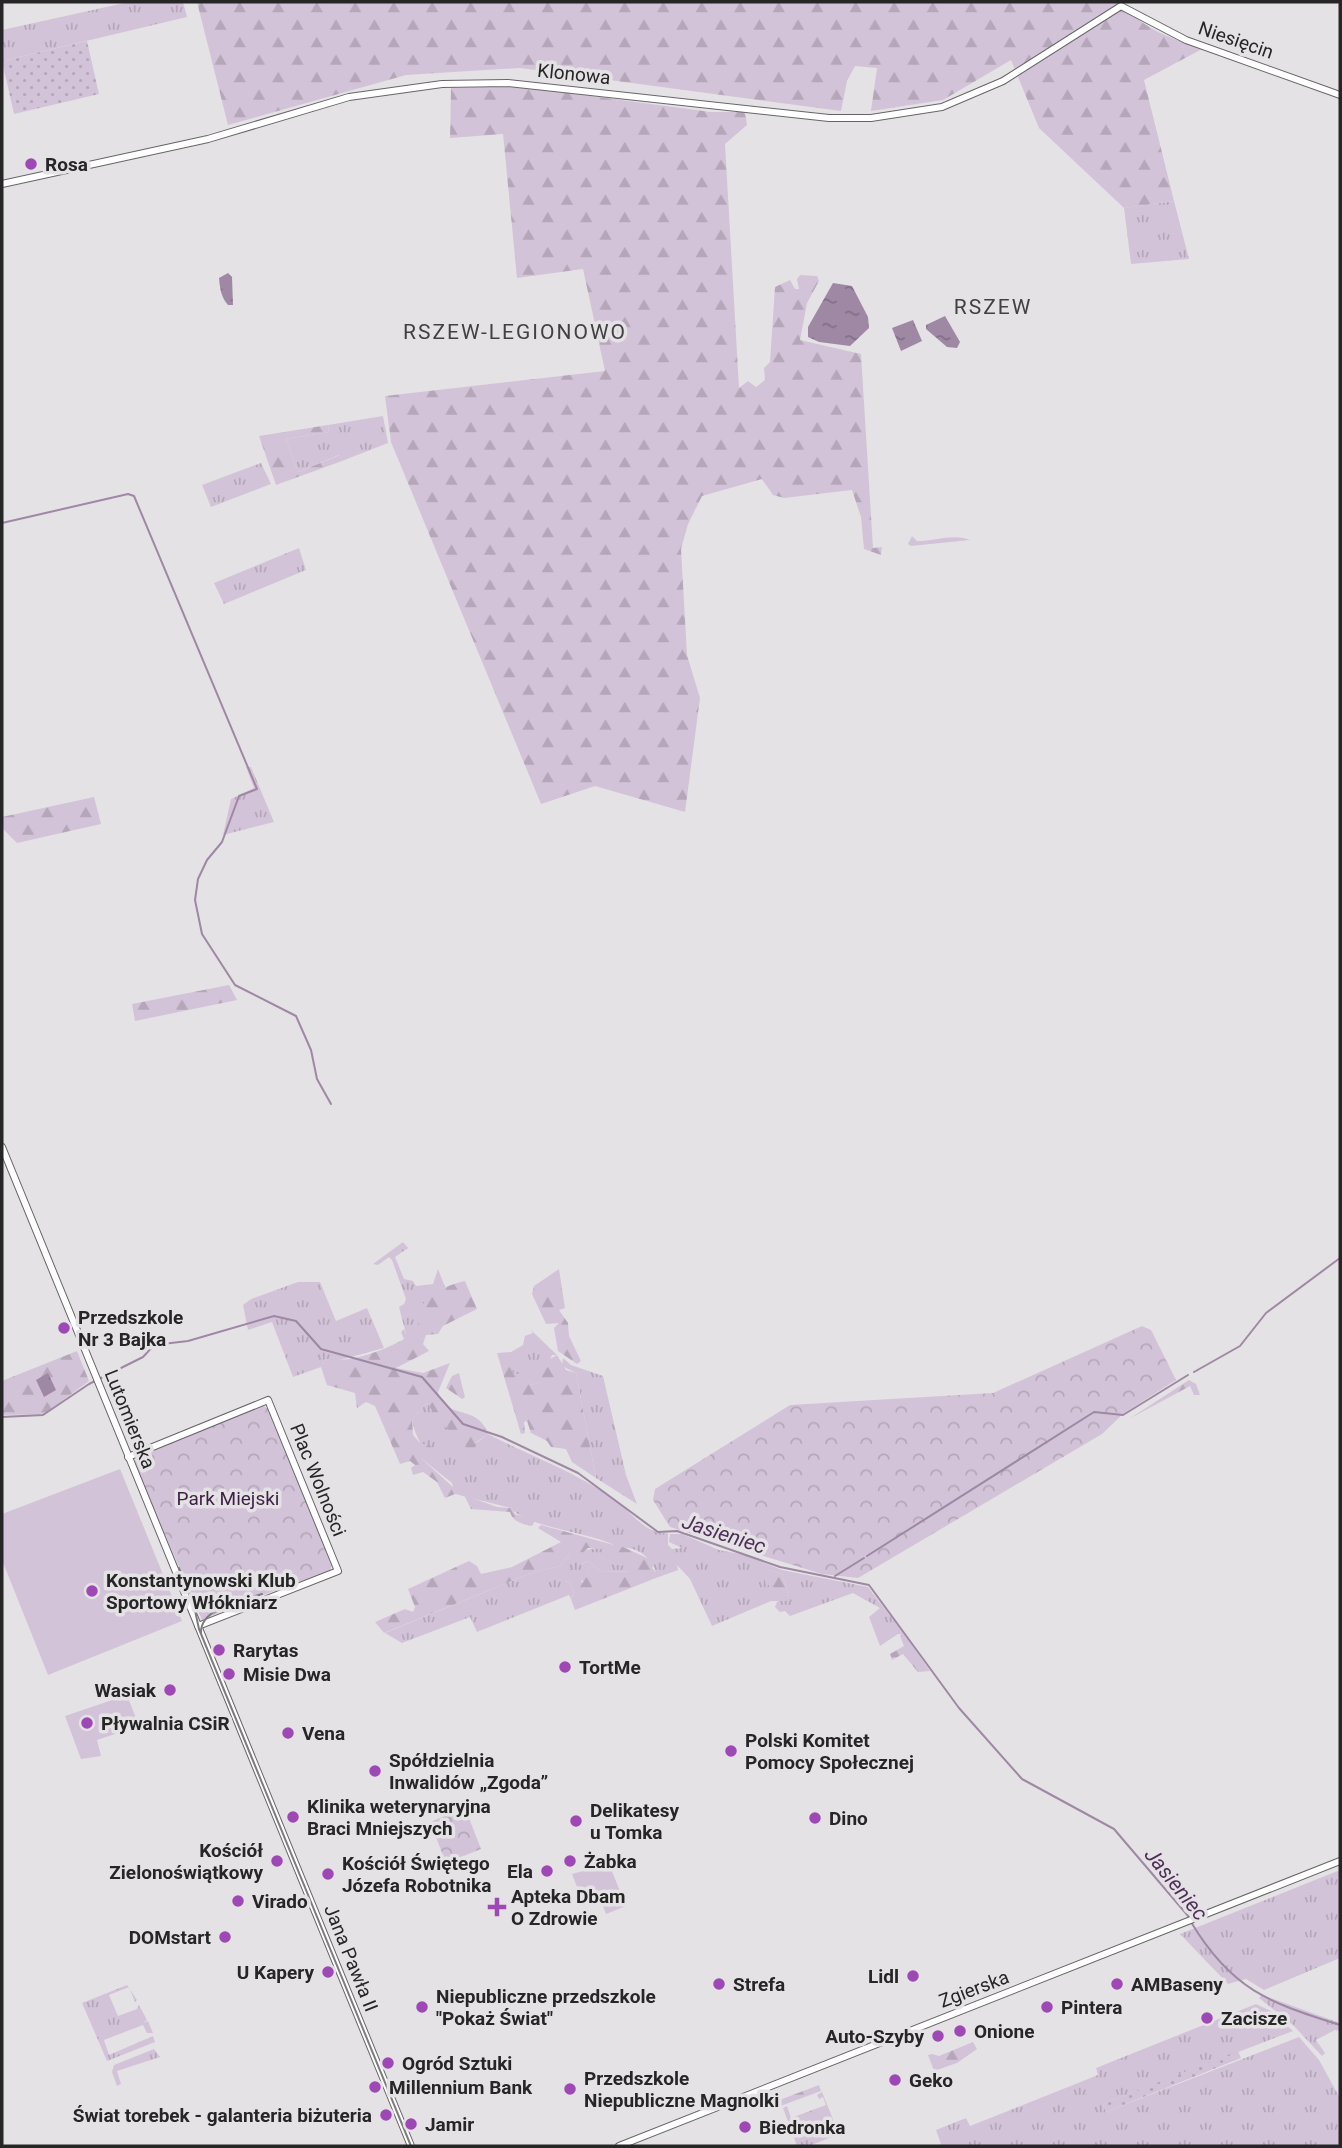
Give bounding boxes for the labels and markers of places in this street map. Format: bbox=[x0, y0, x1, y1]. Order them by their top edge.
place label: Rosa bbox=[45, 153, 88, 176]
marker: Rosa bbox=[23, 156, 39, 172]
place label: Przedszkole Nr 3 Bajka bbox=[78, 1306, 183, 1351]
marker: Przedszkole Nr 3 Bajka bbox=[56, 1320, 72, 1336]
place label: Konstantynowski Klub Sportowy Włókniarz bbox=[106, 1569, 296, 1614]
marker: Konstantynowski Klub Sportowy Włókniarz bbox=[84, 1583, 100, 1599]
place label: Rarytas bbox=[233, 1639, 299, 1662]
marker: Rarytas bbox=[211, 1642, 227, 1658]
place label: TortMe bbox=[579, 1656, 641, 1679]
marker: TortMe bbox=[557, 1659, 573, 1675]
place label: Misie Dwa bbox=[243, 1663, 331, 1686]
marker: Misie Dwa bbox=[221, 1666, 237, 1682]
place label: Wasiak bbox=[94, 1679, 157, 1702]
marker: Wasiak bbox=[162, 1682, 178, 1698]
place label: Pływalnia CSiR bbox=[101, 1712, 230, 1735]
marker: Pływalnia CSiR bbox=[79, 1715, 95, 1731]
place label: Vena bbox=[302, 1722, 345, 1745]
marker: Vena bbox=[280, 1725, 296, 1741]
place label: Polski Komitet Pomocy Społecznej bbox=[745, 1729, 914, 1774]
marker: Polski Komitet Pomocy Społecznej bbox=[723, 1743, 739, 1759]
place label: Spółdzielnia Inwalidów „Zgoda” bbox=[389, 1749, 548, 1794]
marker: Spółdzielnia Inwalidów „Zgoda” bbox=[367, 1763, 383, 1779]
place label: Klinika weterynaryjna Braci Mniejszych bbox=[307, 1795, 491, 1840]
place label: Delikatesy u Tomka bbox=[590, 1799, 679, 1844]
place label: Dino bbox=[829, 1807, 868, 1830]
marker: Klinika weterynaryjna Braci Mniejszych bbox=[285, 1809, 301, 1825]
marker: Dino bbox=[807, 1810, 823, 1826]
marker: Delikatesy u Tomka bbox=[568, 1813, 584, 1829]
place label: Kościół Zielonoświątkowy bbox=[109, 1839, 263, 1884]
place label: Żabka bbox=[584, 1850, 637, 1873]
place label: Kościół Świętego Józefa Robotnika bbox=[342, 1852, 491, 1897]
marker: Kościół Zielonoświątkowy bbox=[269, 1853, 285, 1869]
marker: Żabka bbox=[562, 1853, 578, 1869]
place label: Ela bbox=[507, 1860, 533, 1883]
marker: Ela bbox=[539, 1863, 555, 1879]
marker: Kościół Świętego Józefa Robotnika bbox=[320, 1866, 336, 1882]
place label: Apteka Dbam O Zdrowie bbox=[511, 1885, 626, 1930]
place label: Virado bbox=[252, 1890, 308, 1913]
marker: Virado bbox=[230, 1893, 246, 1909]
marker: Apteka Dbam O Zdrowie bbox=[489, 1899, 505, 1915]
place label: DOMstart bbox=[129, 1926, 212, 1949]
marker: DOMstart bbox=[217, 1929, 233, 1945]
place label: U Kapery bbox=[237, 1961, 314, 1984]
marker: U Kapery bbox=[320, 1964, 336, 1980]
place label: Lidl bbox=[868, 1965, 899, 1988]
marker: Lidl bbox=[905, 1968, 921, 1984]
place label: Strefa bbox=[733, 1973, 785, 1996]
place label: AMBaseny bbox=[1131, 1973, 1223, 1996]
marker: Strefa bbox=[711, 1976, 727, 1992]
marker: AMBaseny bbox=[1109, 1976, 1125, 1992]
place label: Niepubliczne przedszkole "Pokaż Świat" bbox=[436, 1985, 656, 2030]
place label: Pintera bbox=[1061, 1996, 1122, 2019]
marker: Niepubliczne przedszkole "Pokaż Świat" bbox=[414, 1999, 430, 2015]
marker: Pintera bbox=[1039, 1999, 1055, 2015]
place label: Zacisze bbox=[1221, 2007, 1287, 2030]
marker: Zacisze bbox=[1199, 2010, 1215, 2026]
place label: Onione bbox=[974, 2020, 1034, 2043]
marker: Onione bbox=[952, 2023, 968, 2039]
place label: Auto-Szyby bbox=[825, 2025, 924, 2048]
marker: Auto-Szyby bbox=[930, 2028, 946, 2044]
place label: Ogród Sztuki bbox=[402, 2052, 512, 2075]
marker: Ogród Sztuki bbox=[380, 2055, 396, 2071]
place label: Przedszkole Niepubliczne Magnolki bbox=[584, 2067, 779, 2112]
place label: Geko bbox=[909, 2069, 953, 2092]
marker: Geko bbox=[887, 2072, 903, 2088]
place label: Millennium Bank bbox=[389, 2076, 533, 2099]
marker: Millennium Bank bbox=[367, 2079, 383, 2095]
marker: Przedszkole Niepubliczne Magnolki bbox=[562, 2081, 578, 2097]
place label: Świat torebek - galanteria biżuteria bbox=[73, 2104, 372, 2127]
marker: Świat torebek - galanteria biżuteria bbox=[378, 2107, 394, 2123]
place label: Jamir bbox=[425, 2113, 474, 2136]
marker: Jamir bbox=[403, 2116, 419, 2132]
place label: Biedronka bbox=[759, 2116, 845, 2139]
marker: Biedronka bbox=[737, 2119, 753, 2135]

